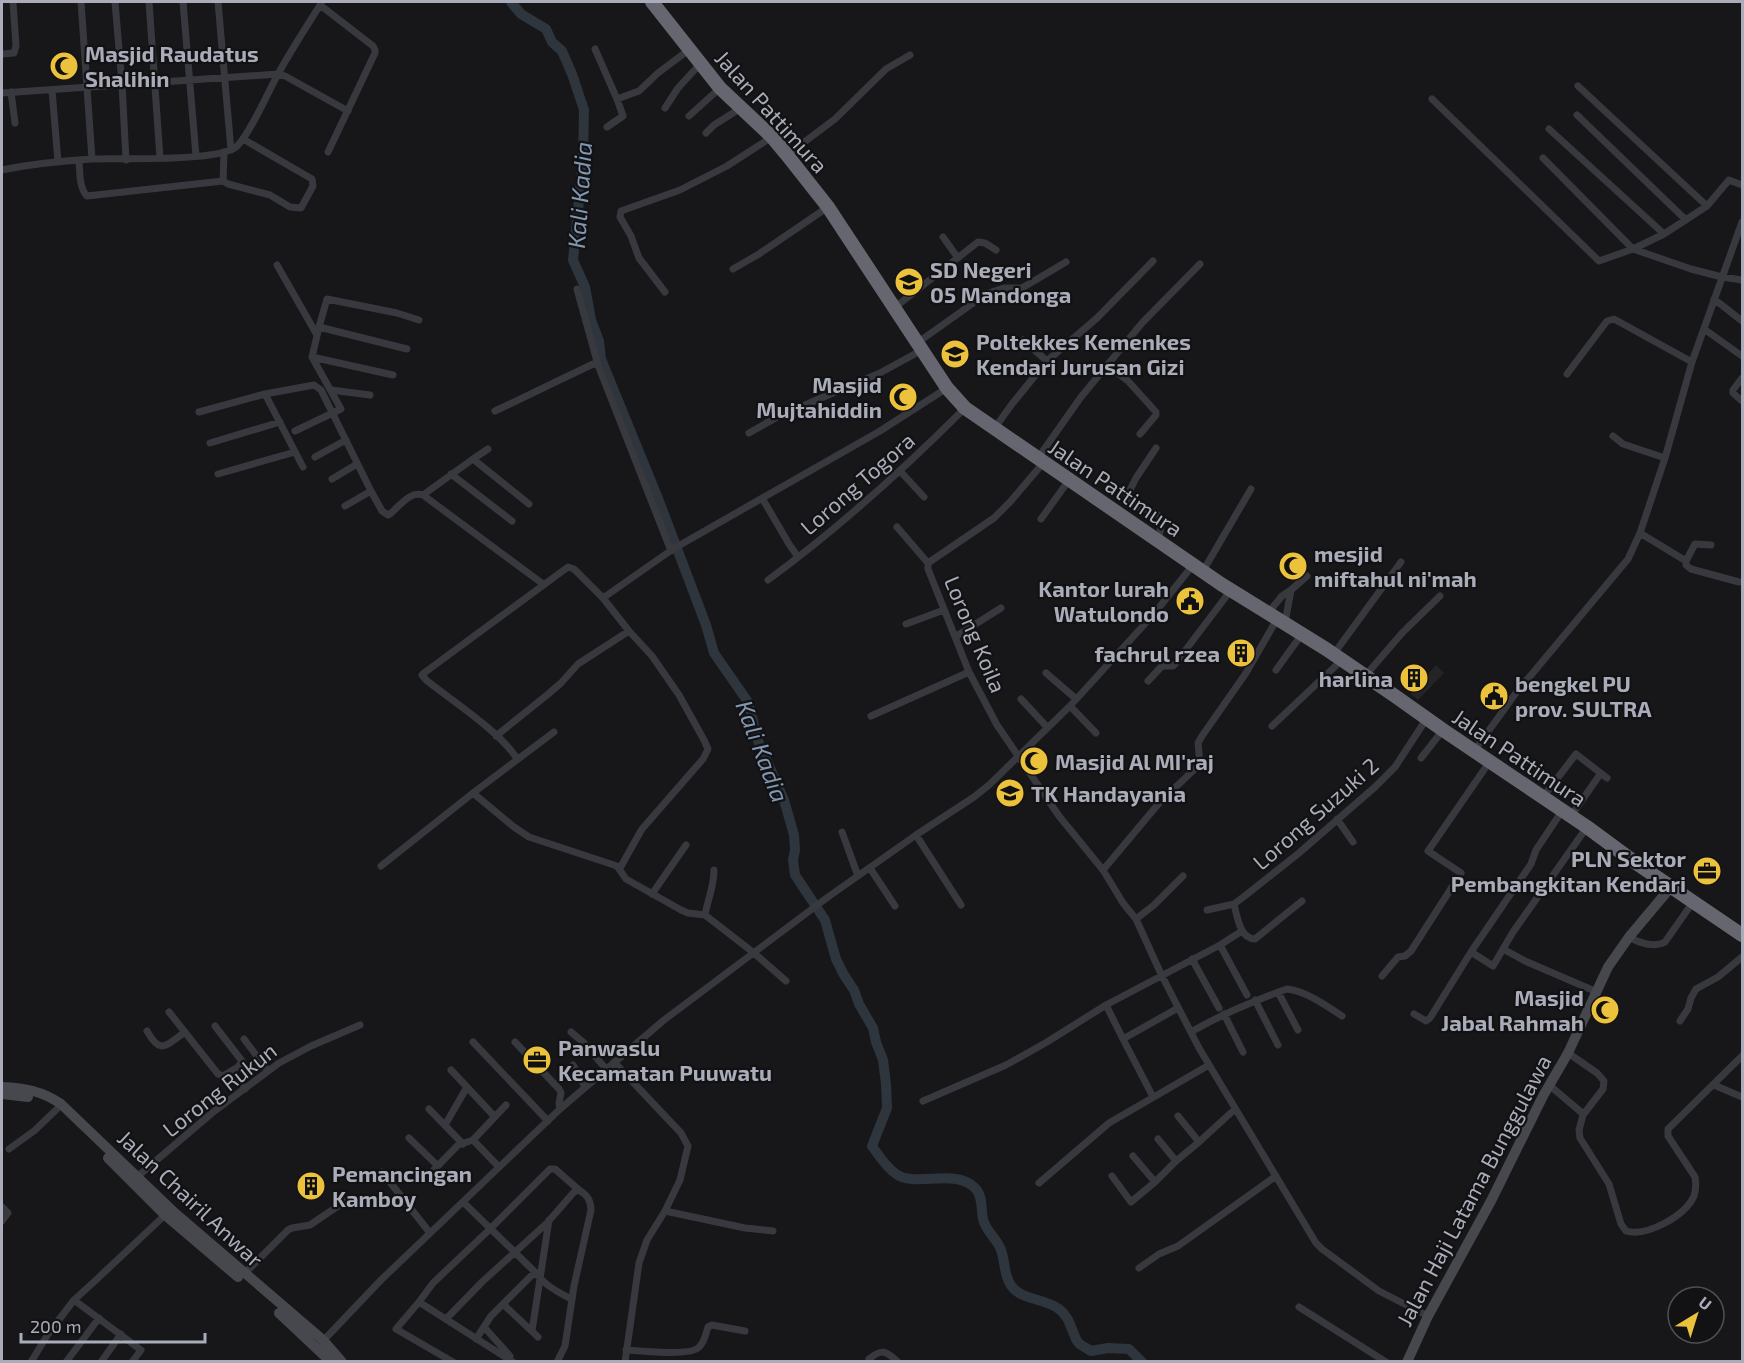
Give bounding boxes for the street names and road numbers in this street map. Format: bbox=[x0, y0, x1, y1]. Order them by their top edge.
street label: Jalan Pattimura bbox=[710, 44, 834, 178]
street label: Lorong Togora bbox=[795, 426, 919, 540]
street label: Jalan Pattimura bbox=[1044, 433, 1188, 541]
street label: Lorong Koila bbox=[940, 572, 1012, 696]
street label: Jalan Pattimura bbox=[1448, 703, 1592, 811]
street label: Lorong Suzuki 2 bbox=[1247, 752, 1383, 874]
street label: Lorong Rukun bbox=[157, 1036, 281, 1142]
street label: Jalan Haji Latama Bunggulawa bbox=[1390, 1050, 1557, 1331]
street label: Jalan Chairil Anwar bbox=[113, 1124, 269, 1272]

